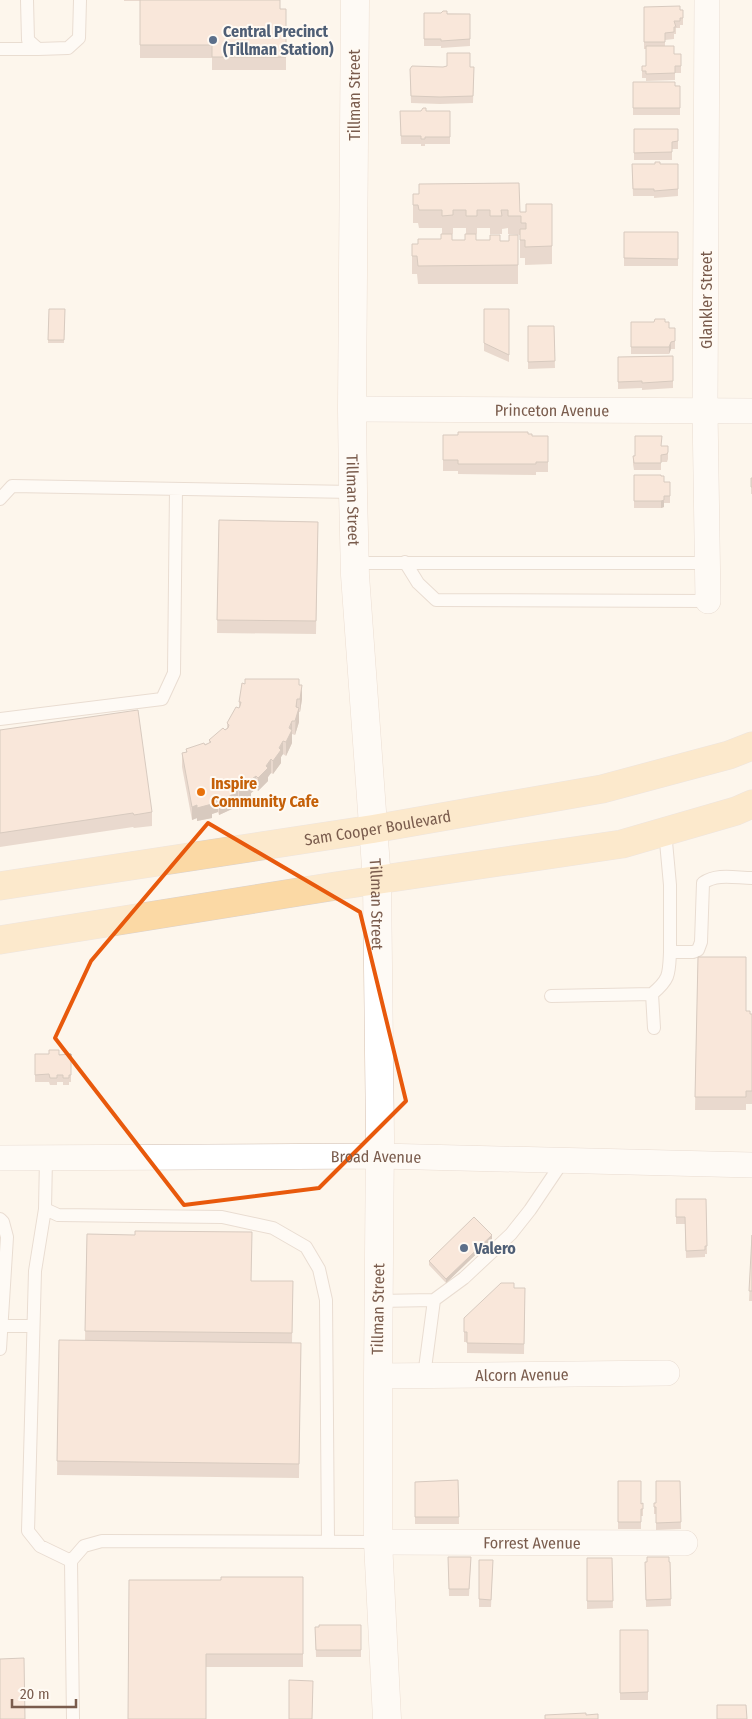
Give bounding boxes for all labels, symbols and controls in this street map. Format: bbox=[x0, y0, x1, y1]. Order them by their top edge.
place label: Central Precinct (Tillman Station) bbox=[223, 22, 334, 59]
marker: Central Precinct (Tillman Station) bbox=[207, 34, 219, 46]
street label: Tillman Street bbox=[345, 48, 364, 141]
street label: Glankler Street bbox=[697, 250, 716, 349]
street label: Princeton Avenue bbox=[495, 400, 609, 420]
street label: Tillman Street bbox=[343, 454, 364, 547]
place label: Inspire Community Cafe bbox=[211, 774, 319, 811]
marker: Inspire Community Cafe bbox=[195, 786, 207, 798]
street label: Sam Cooper Boulevard bbox=[303, 806, 452, 849]
street label: Tillman Street bbox=[366, 858, 387, 951]
street label: Broad Avenue bbox=[331, 1146, 422, 1166]
place label: Valero bbox=[473, 1239, 516, 1258]
marker: Valero bbox=[458, 1242, 470, 1254]
street label: Tillman Street bbox=[368, 1262, 388, 1355]
street label: Alcorn Avenue bbox=[475, 1365, 569, 1384]
street label: Forrest Avenue bbox=[483, 1533, 581, 1552]
scale bar bbox=[12, 1676, 76, 1708]
text: 20 m bbox=[20, 1685, 50, 1703]

